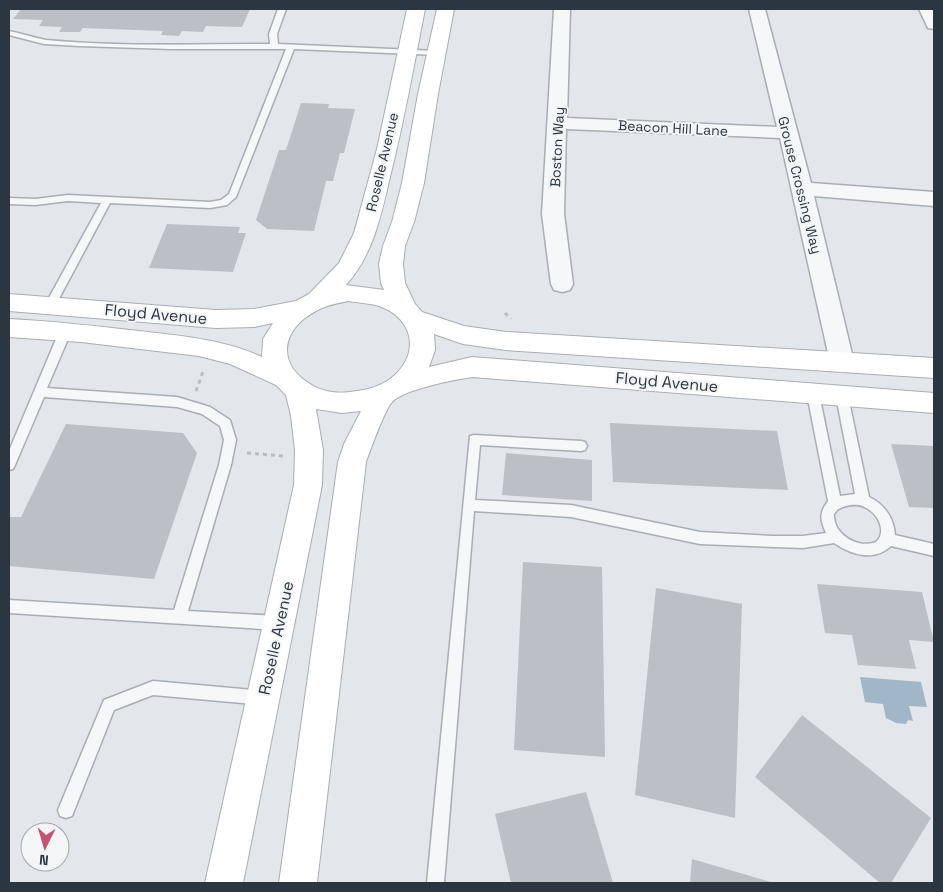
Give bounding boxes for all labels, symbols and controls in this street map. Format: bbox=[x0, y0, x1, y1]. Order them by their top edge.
street label: Boston Way bbox=[546, 106, 568, 188]
street label: Roselle Avenue bbox=[362, 111, 402, 213]
street label: Grouse Crossing Way bbox=[774, 114, 826, 256]
street label: Beacon Hill Lane bbox=[617, 116, 729, 140]
street label: Floyd Avenue bbox=[104, 299, 208, 329]
street label: Floyd Avenue bbox=[615, 367, 719, 397]
street label: Roselle Avenue bbox=[254, 579, 298, 697]
north arrow bbox=[20, 822, 70, 872]
text: N bbox=[38, 851, 49, 869]

